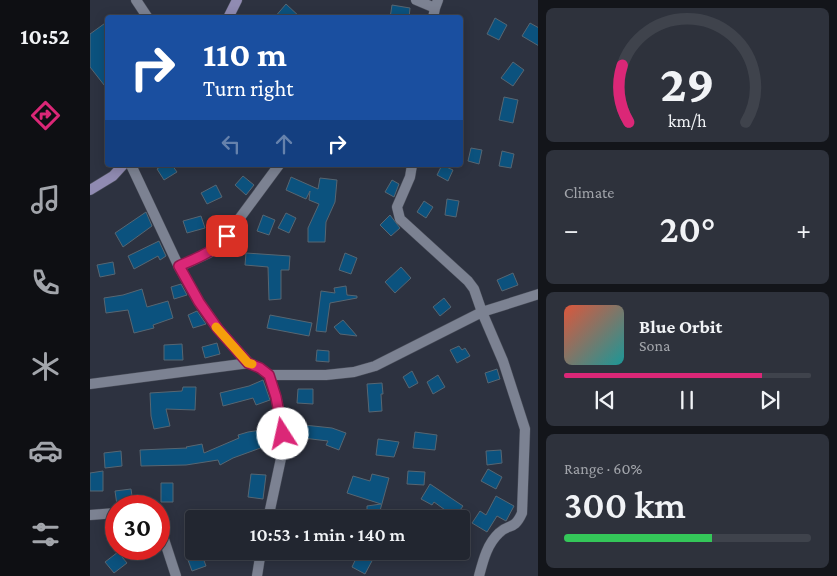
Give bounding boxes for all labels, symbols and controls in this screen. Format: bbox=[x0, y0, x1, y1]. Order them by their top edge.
text: 10:52 bbox=[20, 24, 70, 49]
icon: right bbox=[120, 35, 185, 100]
text: 110 m bbox=[203, 35, 287, 74]
text: 29 bbox=[660, 54, 715, 112]
text: Turn right bbox=[203, 76, 294, 101]
icon: directions bbox=[28, 98, 63, 133]
text: km/h bbox=[668, 111, 707, 131]
icon: left bbox=[217, 130, 245, 158]
icon: ahead bbox=[270, 130, 298, 158]
icon: right bbox=[323, 130, 351, 158]
icon: music bbox=[28, 182, 63, 217]
text: Climate bbox=[564, 184, 614, 201]
text: 20° bbox=[660, 208, 715, 250]
text: − bbox=[564, 214, 579, 245]
text: + bbox=[796, 214, 811, 245]
pin bbox=[206, 215, 248, 257]
icon: arrive bbox=[213, 222, 241, 250]
icon: phone bbox=[28, 265, 63, 300]
text: Blue Orbit bbox=[639, 316, 722, 337]
text: Sona bbox=[639, 337, 670, 354]
icon: climate bbox=[28, 349, 63, 384]
icon: previous bbox=[591, 386, 619, 414]
icon: pause bbox=[673, 386, 701, 414]
icon: next bbox=[756, 386, 784, 414]
position arrow bbox=[256, 407, 308, 459]
icon: car bbox=[28, 433, 63, 468]
text: Range · 60% bbox=[564, 460, 642, 477]
text: 300 km bbox=[564, 484, 686, 526]
speed limit sign: 30 bbox=[105, 495, 170, 560]
icon: filters bbox=[28, 517, 63, 552]
text: 10:53 · 1 min · 140 m bbox=[250, 524, 405, 545]

